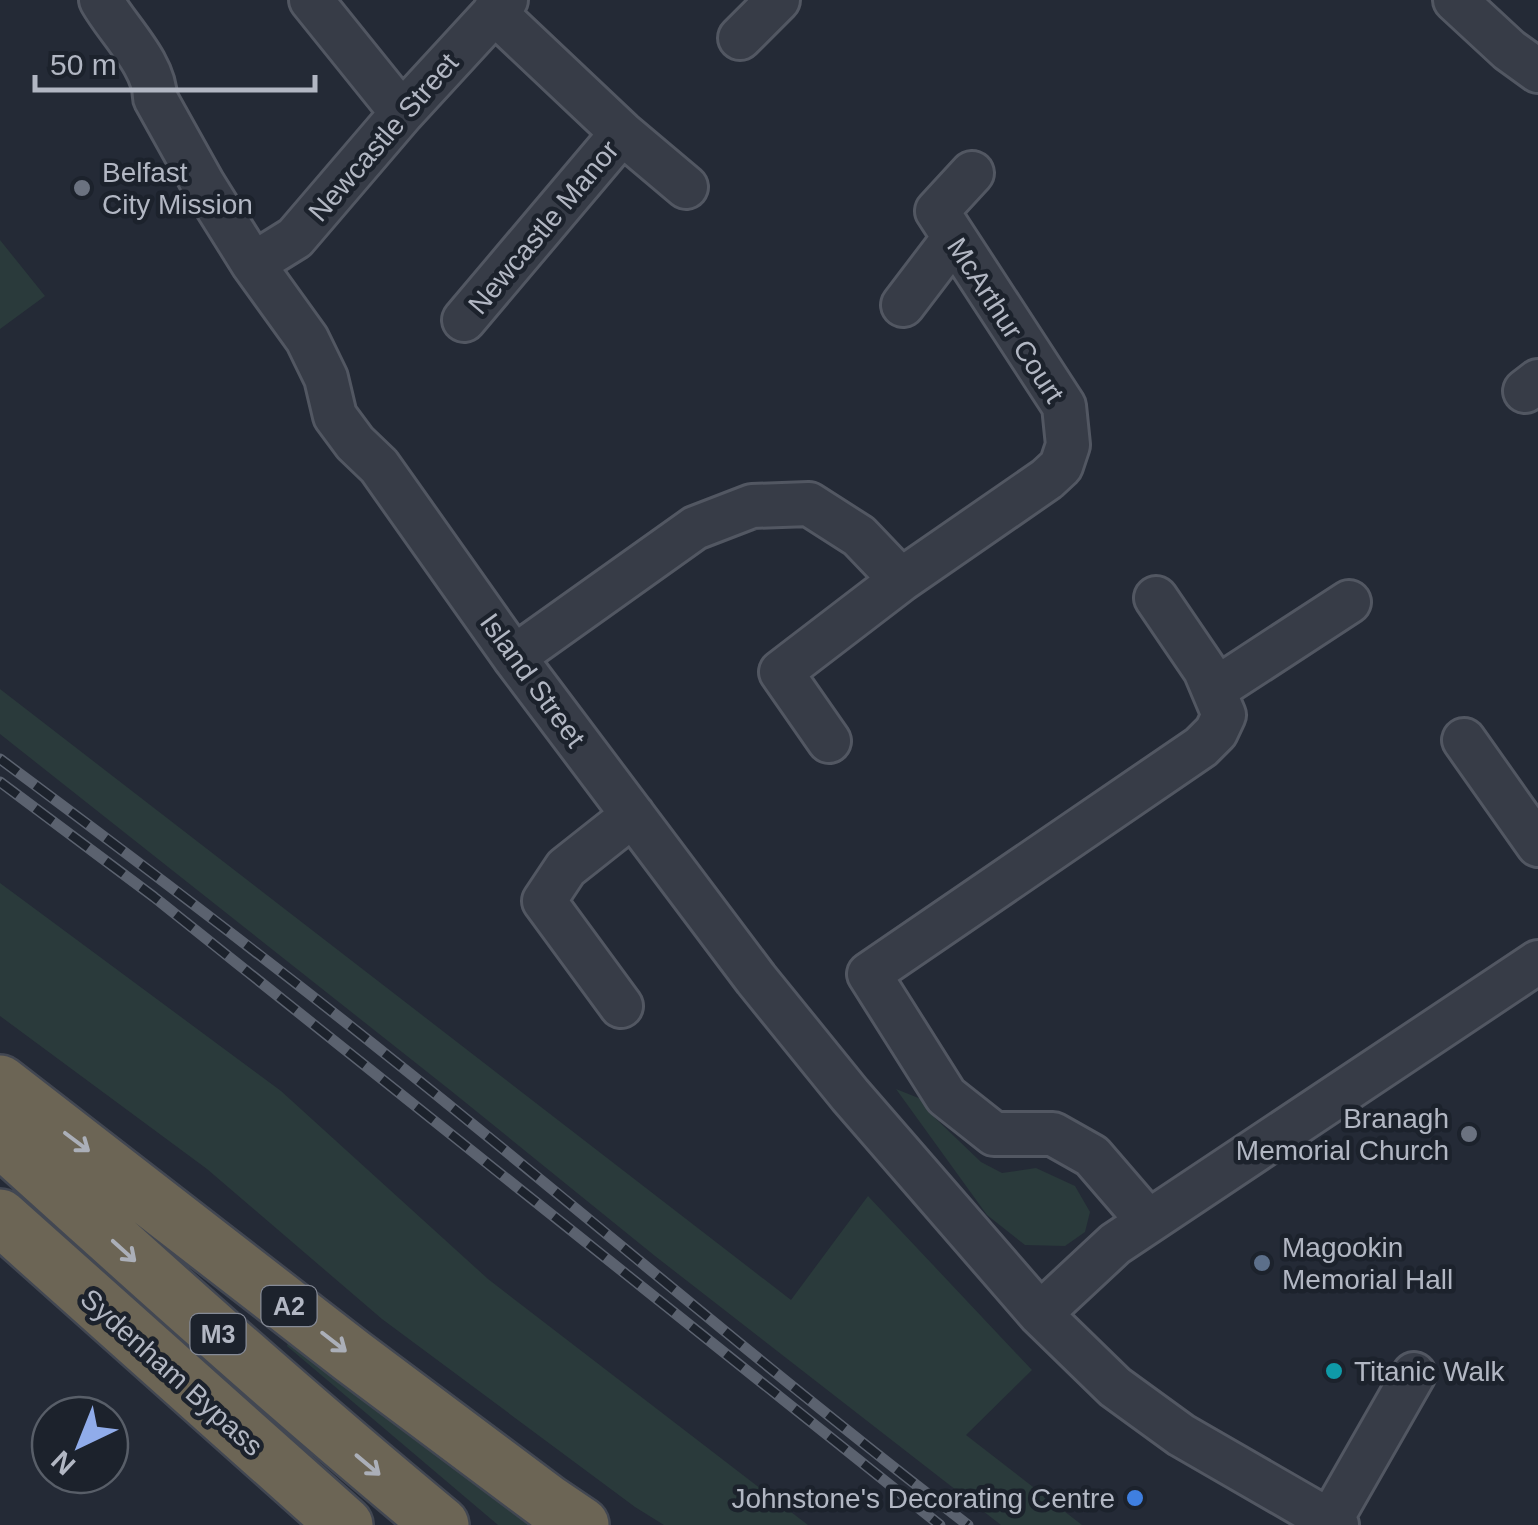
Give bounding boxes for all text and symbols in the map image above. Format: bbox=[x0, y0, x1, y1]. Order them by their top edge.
scale bar bbox=[35, 30, 315, 92]
street label: Newcastle Street bbox=[302, 47, 465, 227]
text: 50 m bbox=[50, 48, 117, 81]
street label: Newcastle Manor bbox=[462, 135, 625, 320]
place label: Belfast City Mission bbox=[102, 157, 253, 220]
marker: Belfast City Mission bbox=[71, 177, 93, 199]
street label: McArthur Court bbox=[941, 232, 1070, 408]
street label: Island Street bbox=[474, 608, 591, 753]
place label: Branagh Memorial Church bbox=[1236, 1103, 1449, 1166]
marker: Branagh Memorial Church bbox=[1458, 1123, 1480, 1145]
one-way arrow bbox=[64, 1131, 90, 1153]
place label: Magookin Memorial Hall bbox=[1282, 1232, 1453, 1295]
one-way arrow bbox=[111, 1239, 136, 1262]
marker: Magookin Memorial Hall bbox=[1251, 1252, 1273, 1274]
street label: Sydenham Bypass bbox=[75, 1283, 269, 1462]
road number: A2 bbox=[262, 1286, 316, 1326]
road number: M3 bbox=[190, 1314, 246, 1354]
one-way arrow bbox=[320, 1331, 347, 1352]
place label: Titanic Walk bbox=[1354, 1356, 1505, 1387]
marker: Titanic Walk bbox=[1323, 1360, 1345, 1382]
north arrow bbox=[30, 1395, 130, 1495]
text: N bbox=[45, 1445, 81, 1481]
one-way arrow bbox=[354, 1454, 380, 1476]
place label: Johnstone's Decorating Centre bbox=[731, 1483, 1115, 1514]
marker: Johnstone's Decorating Centre bbox=[1124, 1487, 1146, 1509]

